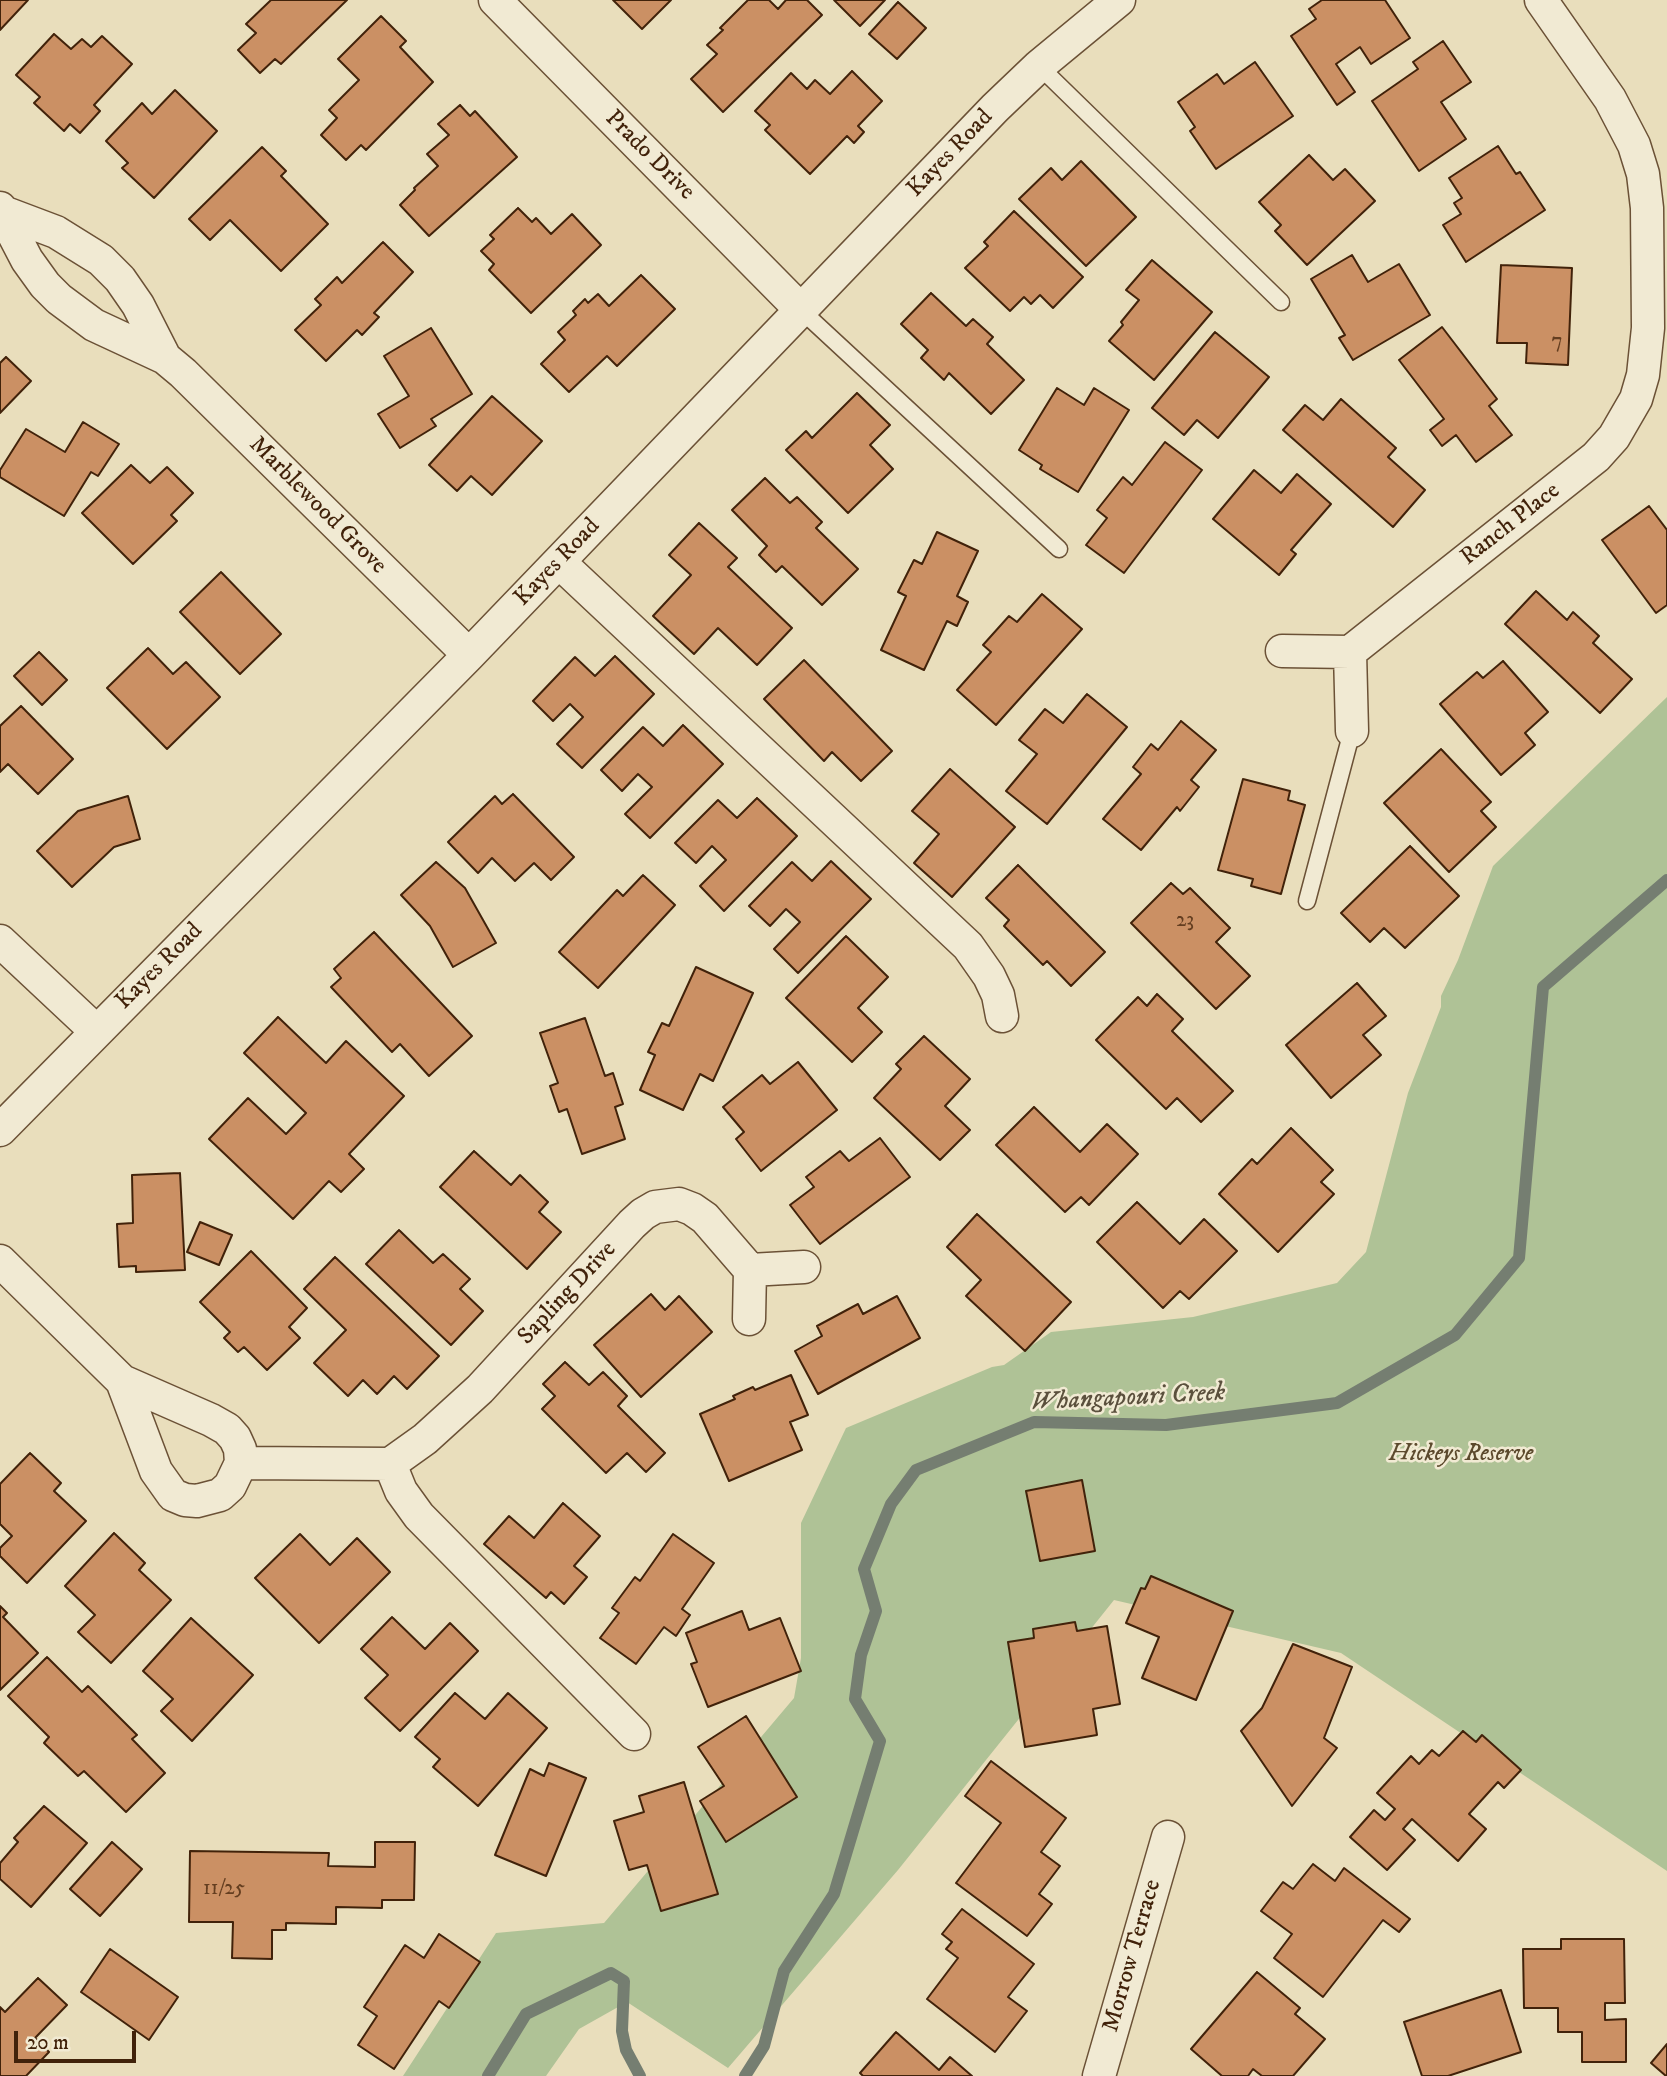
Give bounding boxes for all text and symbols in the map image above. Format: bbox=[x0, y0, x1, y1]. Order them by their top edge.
street label: Kayes Road bbox=[902, 104, 1000, 204]
street label: Prado Drive bbox=[598, 105, 700, 207]
house number: 7 bbox=[1551, 330, 1563, 356]
street label: Marblewood Grove bbox=[242, 431, 392, 581]
street label: Ranch Place bbox=[1456, 477, 1566, 573]
street label: Kayes Road bbox=[509, 513, 607, 613]
house number: 23 bbox=[1176, 909, 1194, 935]
street label: Kayes Road bbox=[111, 918, 209, 1016]
street label: Sapling Drive bbox=[513, 1236, 623, 1352]
water label: Whangapouri Creek bbox=[1030, 1378, 1226, 1420]
park label: Hickeys Reserve bbox=[1389, 1441, 1533, 1469]
street label: Morrow Terrace bbox=[1097, 1876, 1169, 2036]
house number: 11/25 bbox=[203, 1877, 245, 1903]
scale bar bbox=[18, 2016, 140, 2060]
text: 20 m bbox=[27, 2030, 69, 2056]

